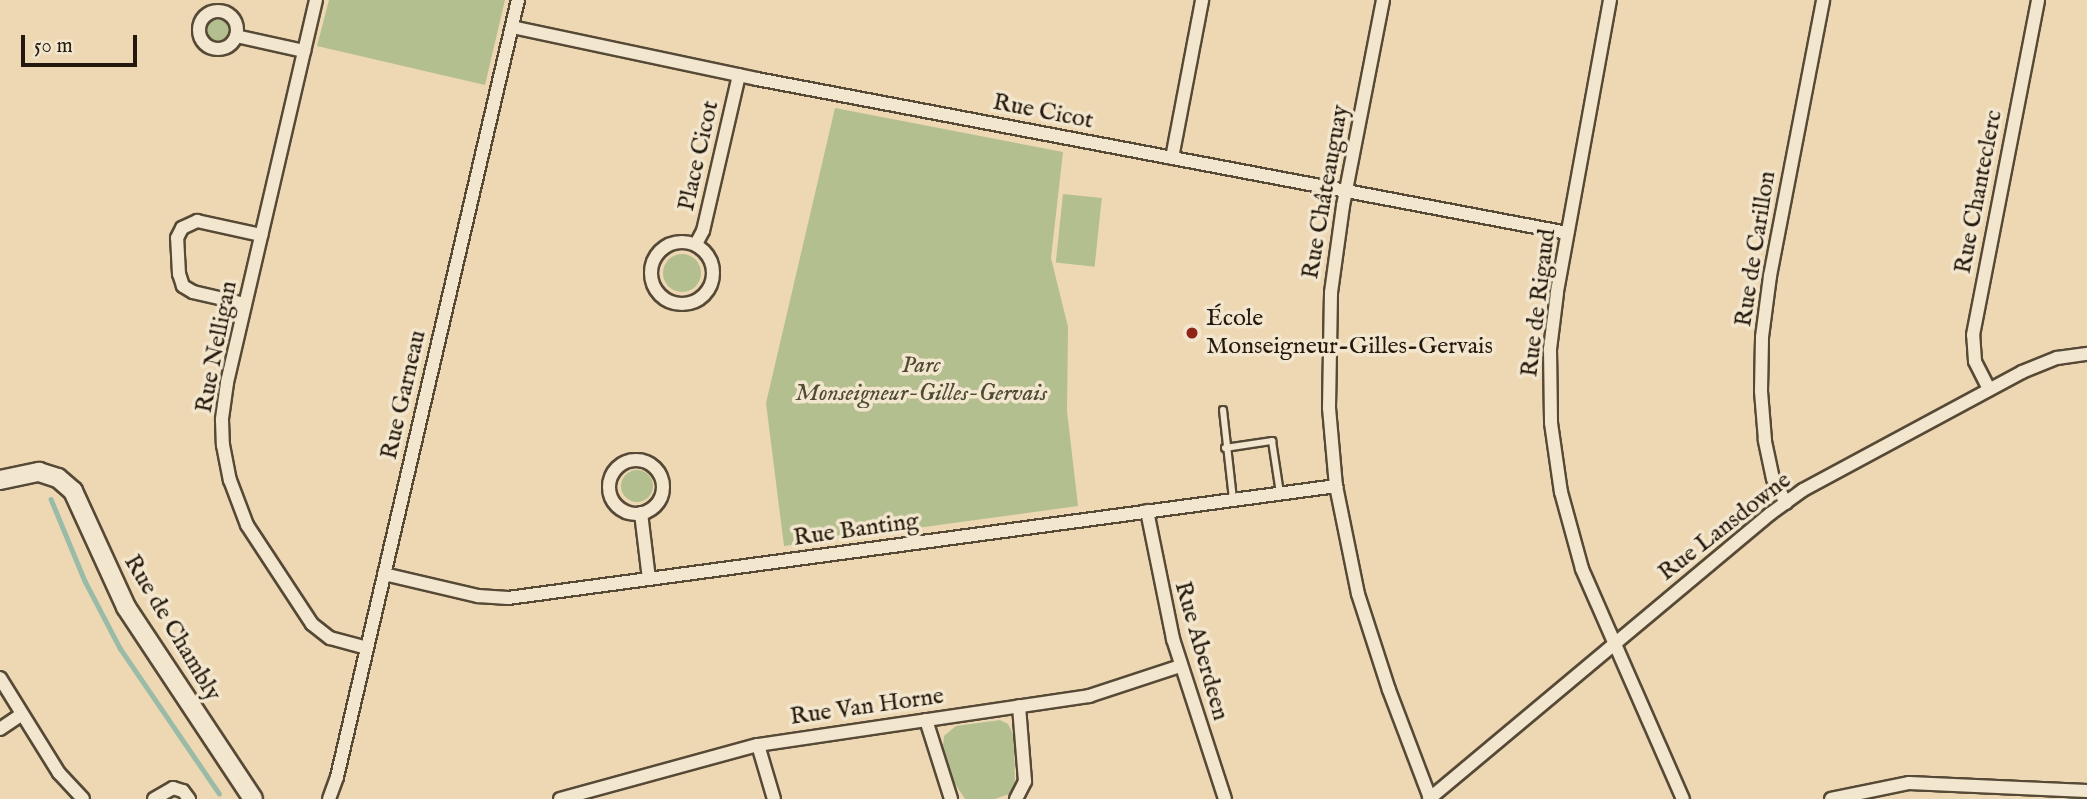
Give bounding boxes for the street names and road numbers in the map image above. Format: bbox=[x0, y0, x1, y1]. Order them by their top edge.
street label: Rue Cicot bbox=[990, 88, 1096, 136]
street label: Place Cicot bbox=[672, 98, 726, 214]
street label: Rue Châteauguay bbox=[1296, 103, 1356, 281]
street label: Rue Chanteclerc bbox=[1949, 108, 2009, 276]
street label: Rue de Carillon bbox=[1729, 169, 1783, 329]
street label: Rue de Rigaud bbox=[1516, 227, 1562, 379]
street label: Rue Nelligan bbox=[190, 279, 244, 415]
street label: Rue Garneau bbox=[375, 328, 433, 462]
street label: Rue Lansdowne bbox=[1653, 466, 1797, 588]
street label: Rue Banting bbox=[791, 507, 921, 553]
street label: Rue de Chambly bbox=[117, 550, 227, 706]
street label: Rue Aberdeen bbox=[1167, 578, 1235, 724]
street label: Rue Van Horne bbox=[788, 682, 946, 732]

